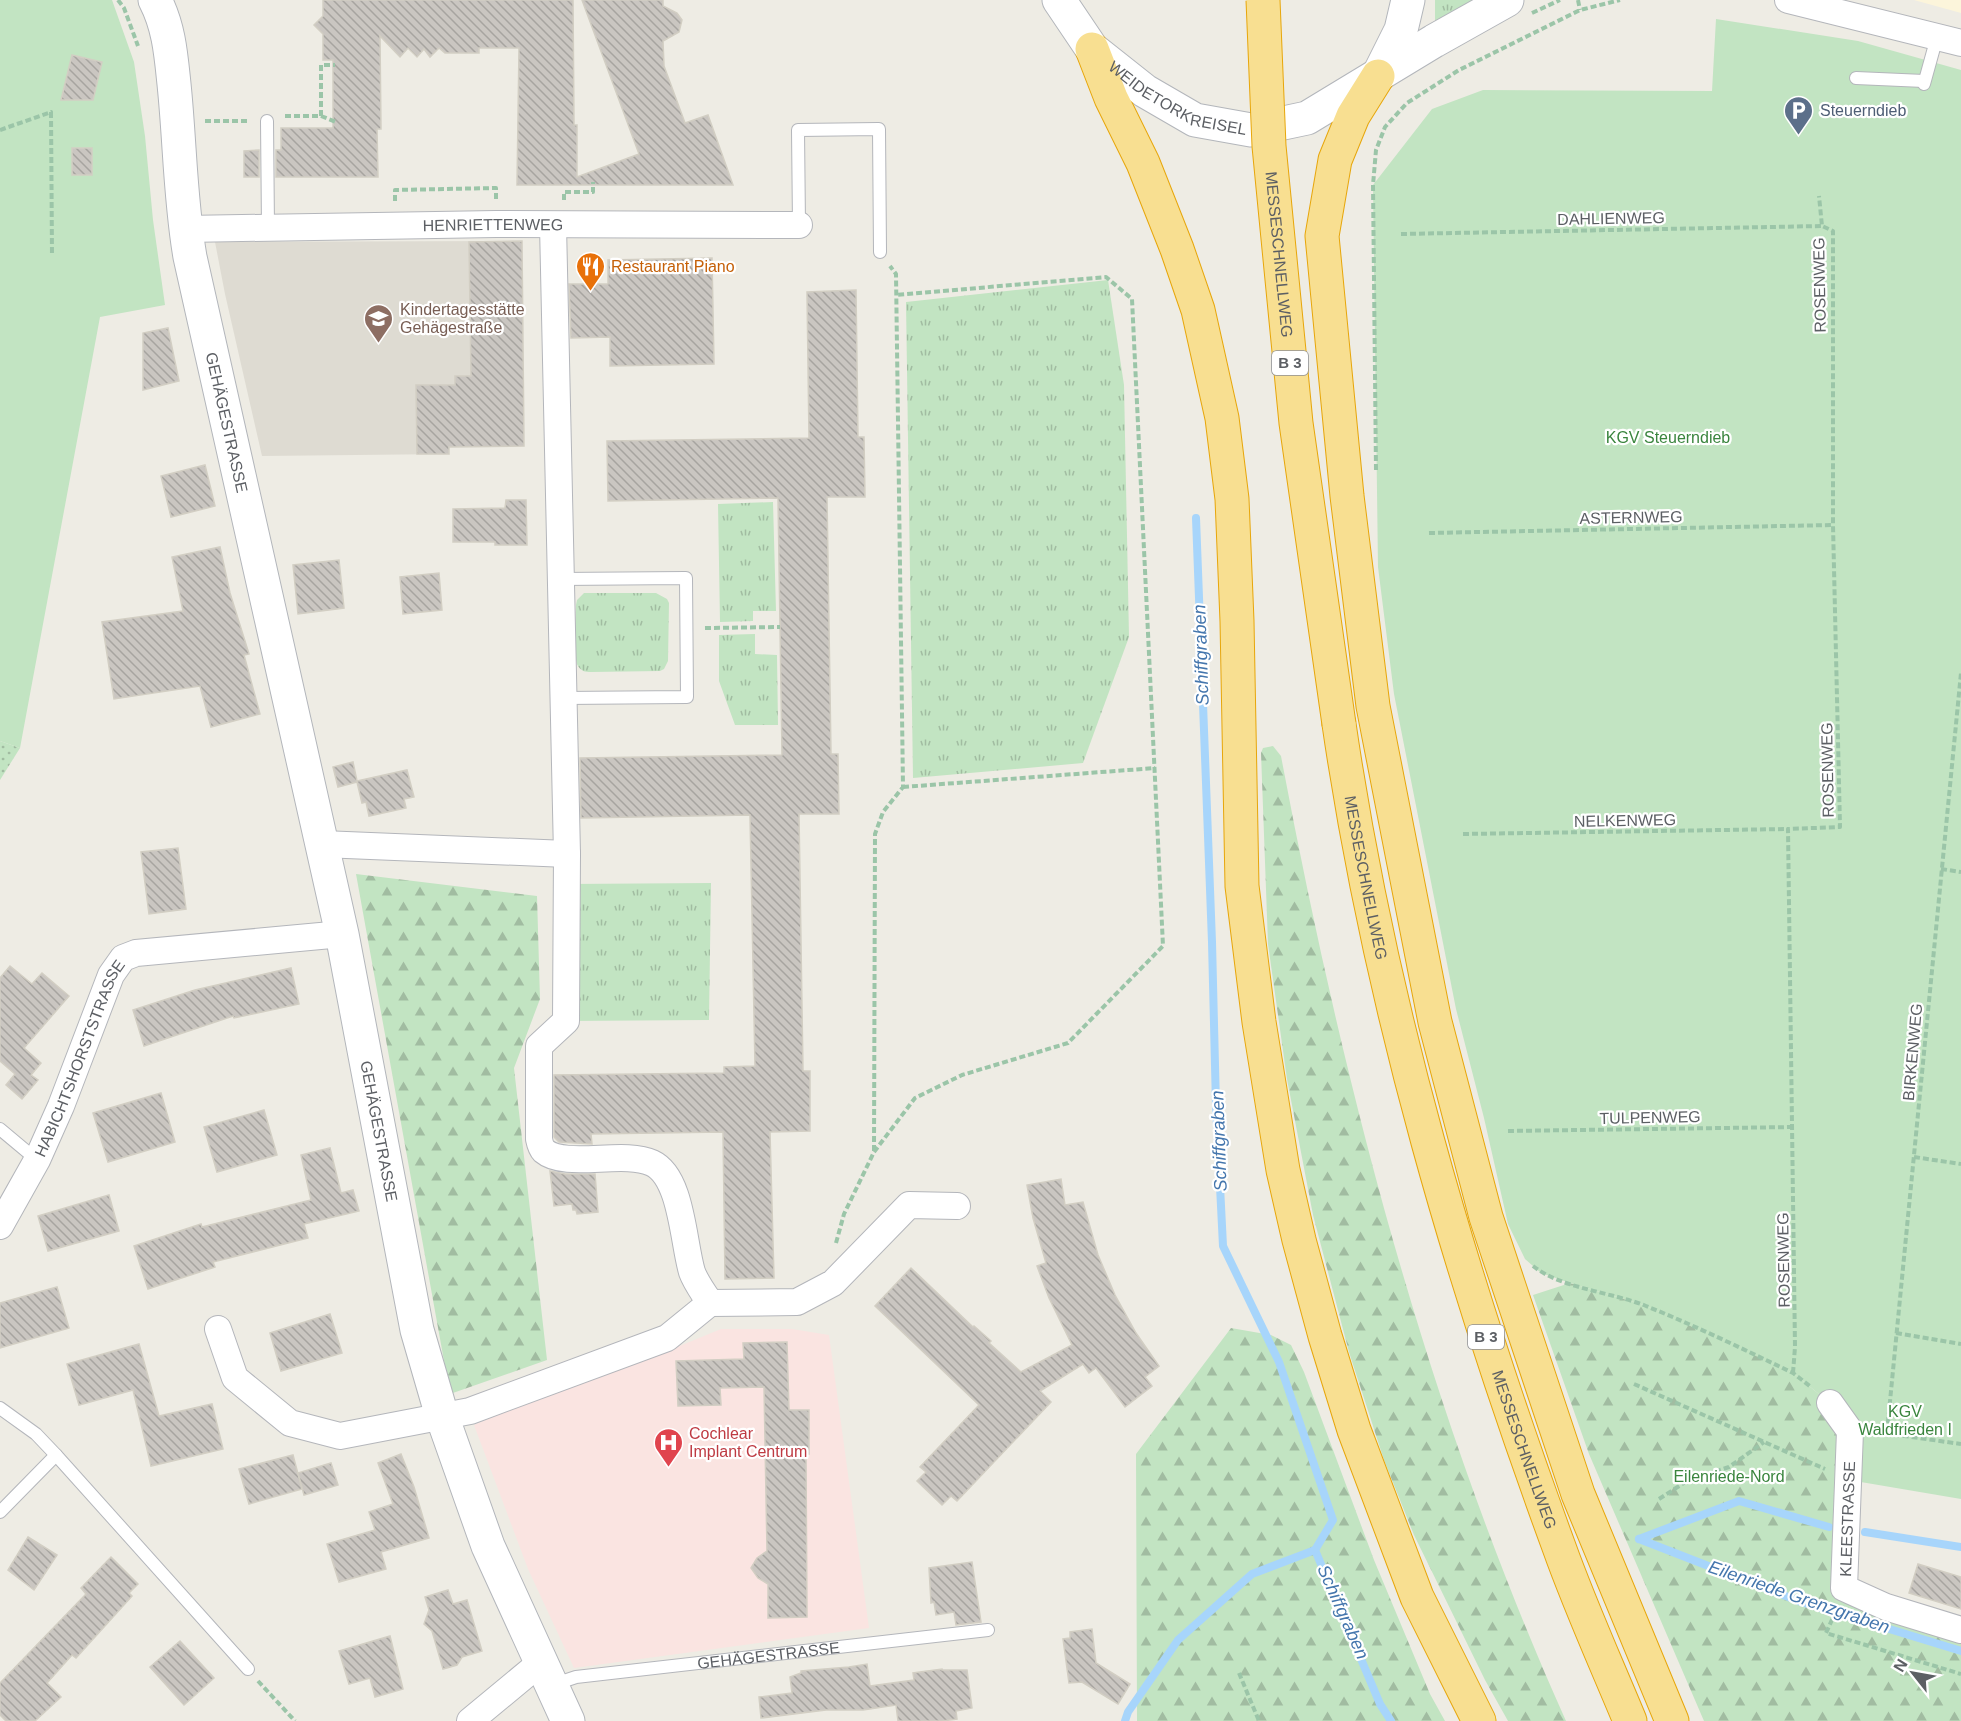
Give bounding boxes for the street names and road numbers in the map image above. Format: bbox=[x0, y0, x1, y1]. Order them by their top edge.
street label: WEIDETORKREISEL bbox=[1105, 58, 1248, 138]
street label: MESSESCHNELLWEG bbox=[1263, 171, 1296, 338]
street label: DAHLIENWEG bbox=[1557, 209, 1665, 228]
street label: HENRIETTENWEG bbox=[423, 216, 563, 234]
street label: ROSENWEG bbox=[1810, 237, 1829, 333]
street label: GEHÄGESTRASSE bbox=[203, 351, 251, 494]
road number: B 3 bbox=[1272, 351, 1308, 375]
street label: ASTERNWEG bbox=[1579, 508, 1683, 527]
street label: ROSENWEG bbox=[1818, 722, 1837, 818]
street label: MESSESCHNELLWEG bbox=[1341, 794, 1390, 961]
street label: NELKENWEG bbox=[1574, 811, 1676, 830]
street label: HABICHTSHORSTSTRASSE bbox=[32, 957, 128, 1160]
street label: BIRKENWEG bbox=[1900, 1003, 1925, 1101]
street label: GEHÄGESTRASSE bbox=[357, 1059, 401, 1203]
street label: TULPENWEG bbox=[1599, 1108, 1701, 1127]
street label: ROSENWEG bbox=[1774, 1212, 1793, 1308]
road number: B 3 bbox=[1468, 1325, 1504, 1349]
street label: MESSESCHNELLWEG bbox=[1489, 1368, 1560, 1531]
street label: KLEESTRASSE bbox=[1837, 1461, 1858, 1577]
street label: GEHÄGESTRASSE bbox=[696, 1639, 841, 1672]

